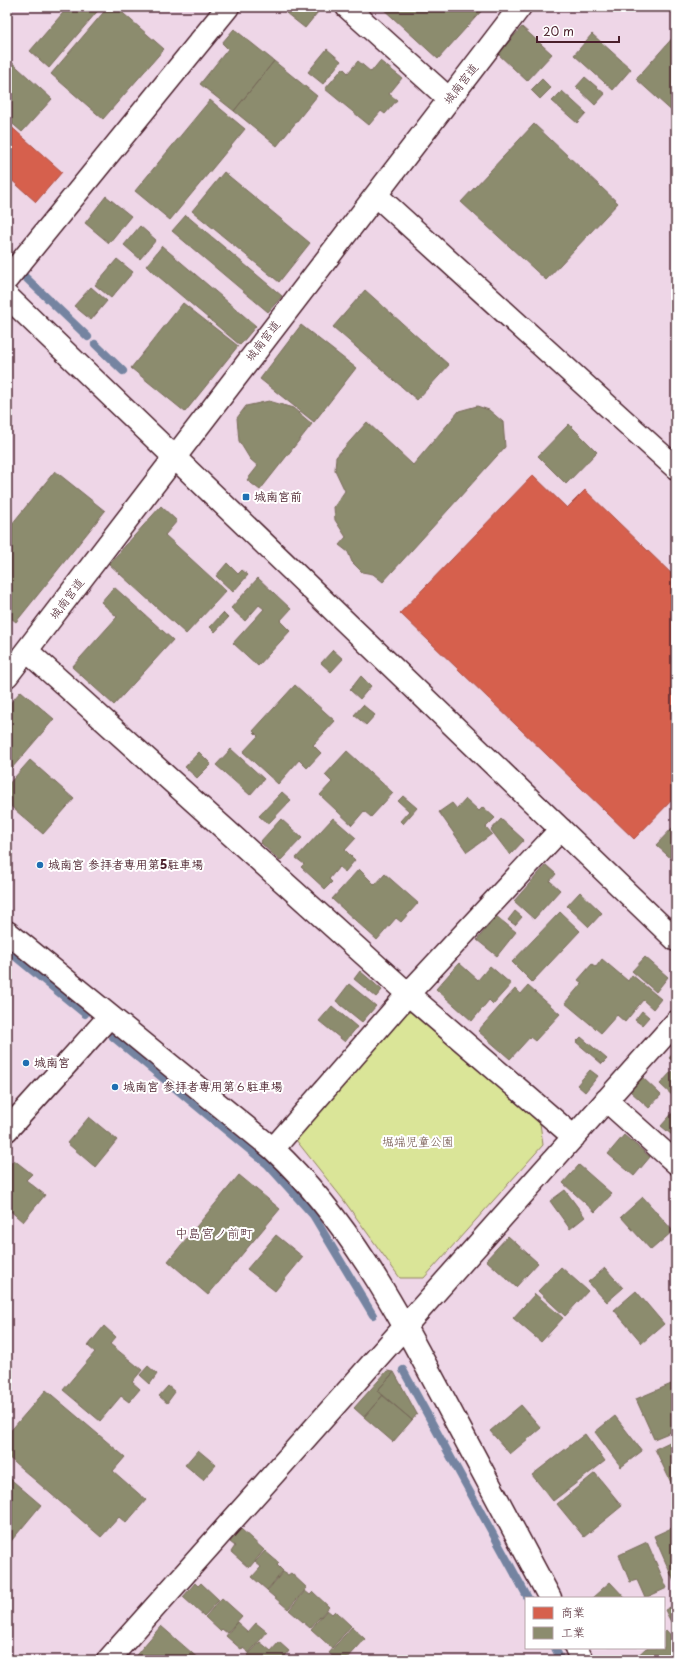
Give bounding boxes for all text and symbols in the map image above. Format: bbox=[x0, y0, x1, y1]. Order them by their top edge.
scale bar bbox=[537, 18, 619, 44]
text: 20 m bbox=[543, 22, 574, 40]
street label: 城南宮道 bbox=[438, 59, 482, 108]
street label: 城南宮道 bbox=[240, 316, 284, 365]
place label: 城南宮前 bbox=[254, 487, 302, 505]
marker: 城南宮前 bbox=[241, 492, 251, 502]
street label: 城南宮道 bbox=[45, 574, 88, 623]
place label: 城南宮 参拝者専用第5駐車場 bbox=[48, 855, 204, 873]
marker: 城南宮 参拝者専用第5駐車場 bbox=[35, 860, 45, 870]
place label: 城南宮 bbox=[34, 1053, 70, 1071]
marker: 城南宮 bbox=[21, 1058, 31, 1068]
place label: 城南宮 参拝者専用第６駐車場 bbox=[123, 1077, 283, 1095]
marker: 城南宮 参拝者専用第６駐車場 bbox=[110, 1082, 120, 1092]
park label: 堀端児童公園 bbox=[382, 1132, 454, 1150]
district label: 中島宮ノ前町 bbox=[175, 1223, 253, 1242]
legend bbox=[525, 1597, 665, 1649]
text: 商業 bbox=[561, 1603, 585, 1621]
text: 工業 bbox=[561, 1623, 585, 1641]

